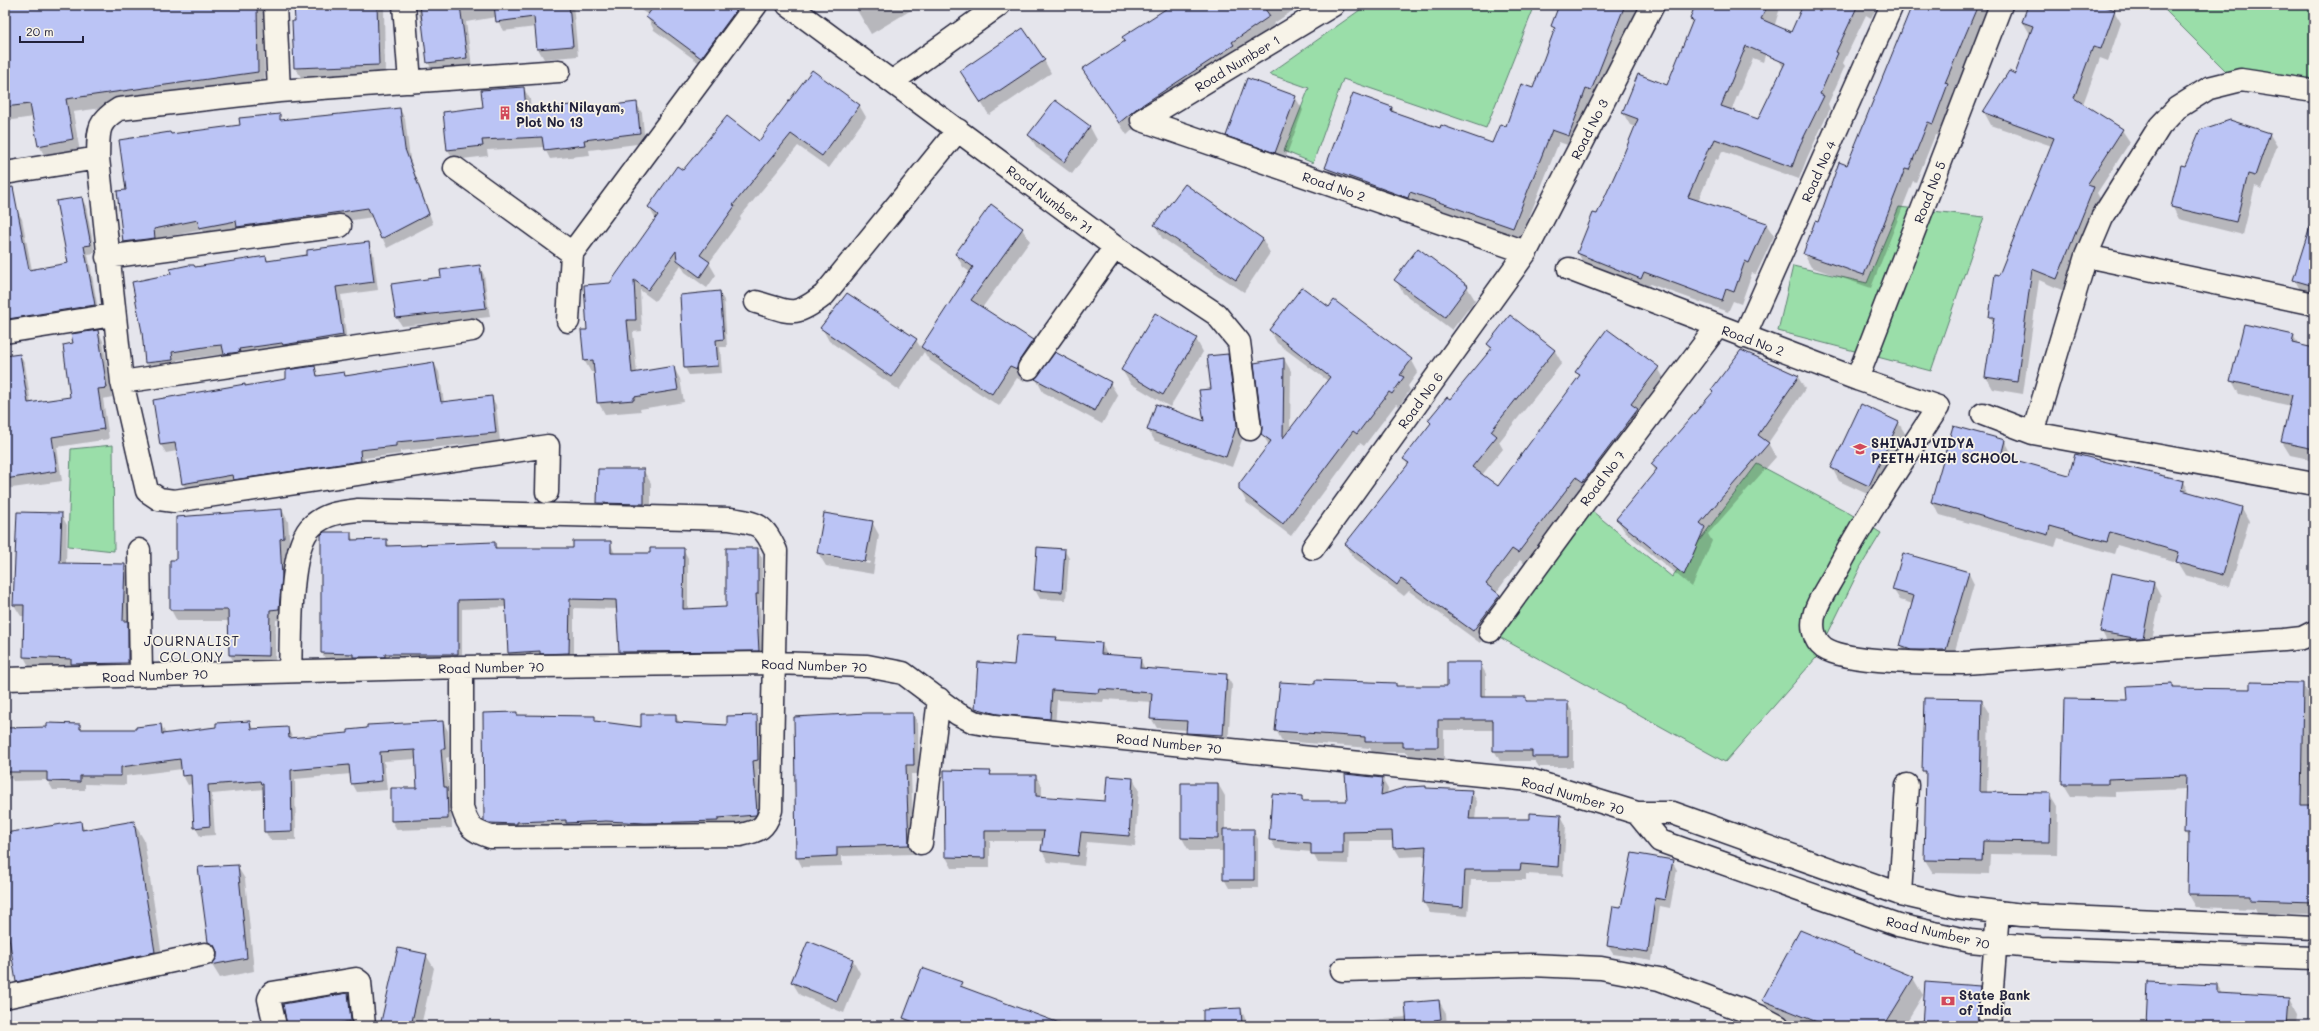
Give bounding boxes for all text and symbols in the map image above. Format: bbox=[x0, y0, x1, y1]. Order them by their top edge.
scale bar bbox=[20, 18, 83, 44]
text: 20 m bbox=[26, 23, 54, 39]
street label: Road Number 1 bbox=[1191, 31, 1283, 95]
street label: Road No 3 bbox=[1567, 96, 1612, 162]
place label: Shakthi Nilayam, Plot No 13 bbox=[516, 98, 624, 130]
building icon: Shakthi Nilayam, Plot No 13 bbox=[497, 105, 513, 121]
street label: Road No 4 bbox=[1797, 137, 1839, 204]
street label: Road No 5 bbox=[1909, 158, 1949, 226]
street label: Road Number 71 bbox=[1003, 161, 1097, 237]
street label: Road No 2 bbox=[1300, 167, 1368, 205]
street label: Road No 2 bbox=[1719, 321, 1787, 359]
street label: Road No 6 bbox=[1394, 368, 1446, 432]
place label: SHIVAJI VIDYA PEETH HIGH SCHOOL bbox=[1871, 434, 2019, 466]
school or university icon: SHIVAJI VIDYA PEETH HIGH SCHOOL bbox=[1852, 441, 1868, 457]
street label: Road No 7 bbox=[1576, 447, 1628, 509]
district label: JOURNALIST COLONY bbox=[144, 631, 240, 666]
street label: Road Number 70 bbox=[761, 655, 867, 675]
street label: Road Number 70 bbox=[438, 658, 544, 676]
street label: Road Number 70 bbox=[102, 665, 208, 685]
street label: Road Number 70 bbox=[1115, 729, 1223, 757]
street label: Road Number 70 bbox=[1520, 772, 1626, 818]
street label: Road Number 70 bbox=[1885, 912, 1991, 952]
place label: State Bank of India bbox=[1959, 986, 2030, 1018]
bank icon: State Bank of India bbox=[1940, 993, 1956, 1009]

